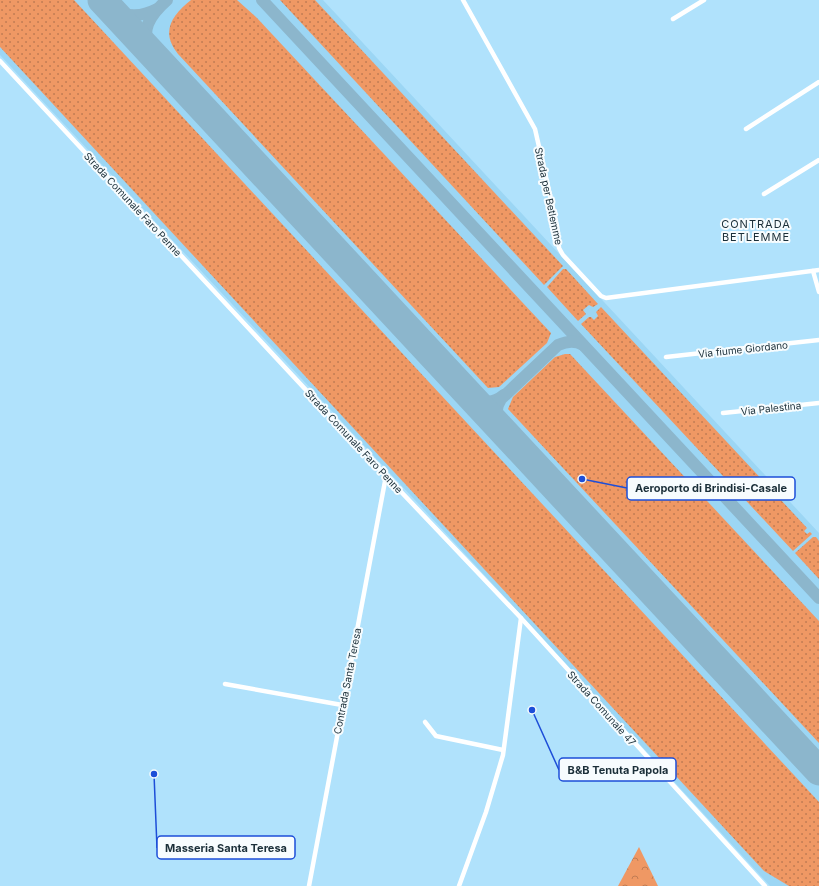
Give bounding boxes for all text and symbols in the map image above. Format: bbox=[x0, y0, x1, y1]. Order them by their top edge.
street label: Strada per Betlemme bbox=[533, 146, 565, 246]
street label: Strada Comunale Faro Penne bbox=[82, 150, 184, 259]
district label: CONTRADA BETLEMME bbox=[721, 217, 791, 244]
street label: Via fiume Giordano bbox=[697, 338, 789, 360]
street label: Strada Comunale Faro Penne bbox=[303, 387, 405, 496]
street label: Via Palestina bbox=[740, 399, 802, 417]
callout: Aeroporto di Brindisi-Casale bbox=[627, 477, 795, 500]
text: Aeroporto di Brindisi-Casale bbox=[635, 481, 788, 495]
street label: Contrada Santa Teresa bbox=[331, 627, 363, 735]
street label: Strada Comunale 47 bbox=[565, 668, 639, 748]
callout: B&B Tenuta Papola bbox=[559, 758, 676, 781]
text: B&B Tenuta Papola bbox=[568, 763, 668, 777]
callout: Masseria Santa Teresa bbox=[157, 836, 295, 859]
text: Masseria Santa Teresa bbox=[165, 841, 287, 855]

